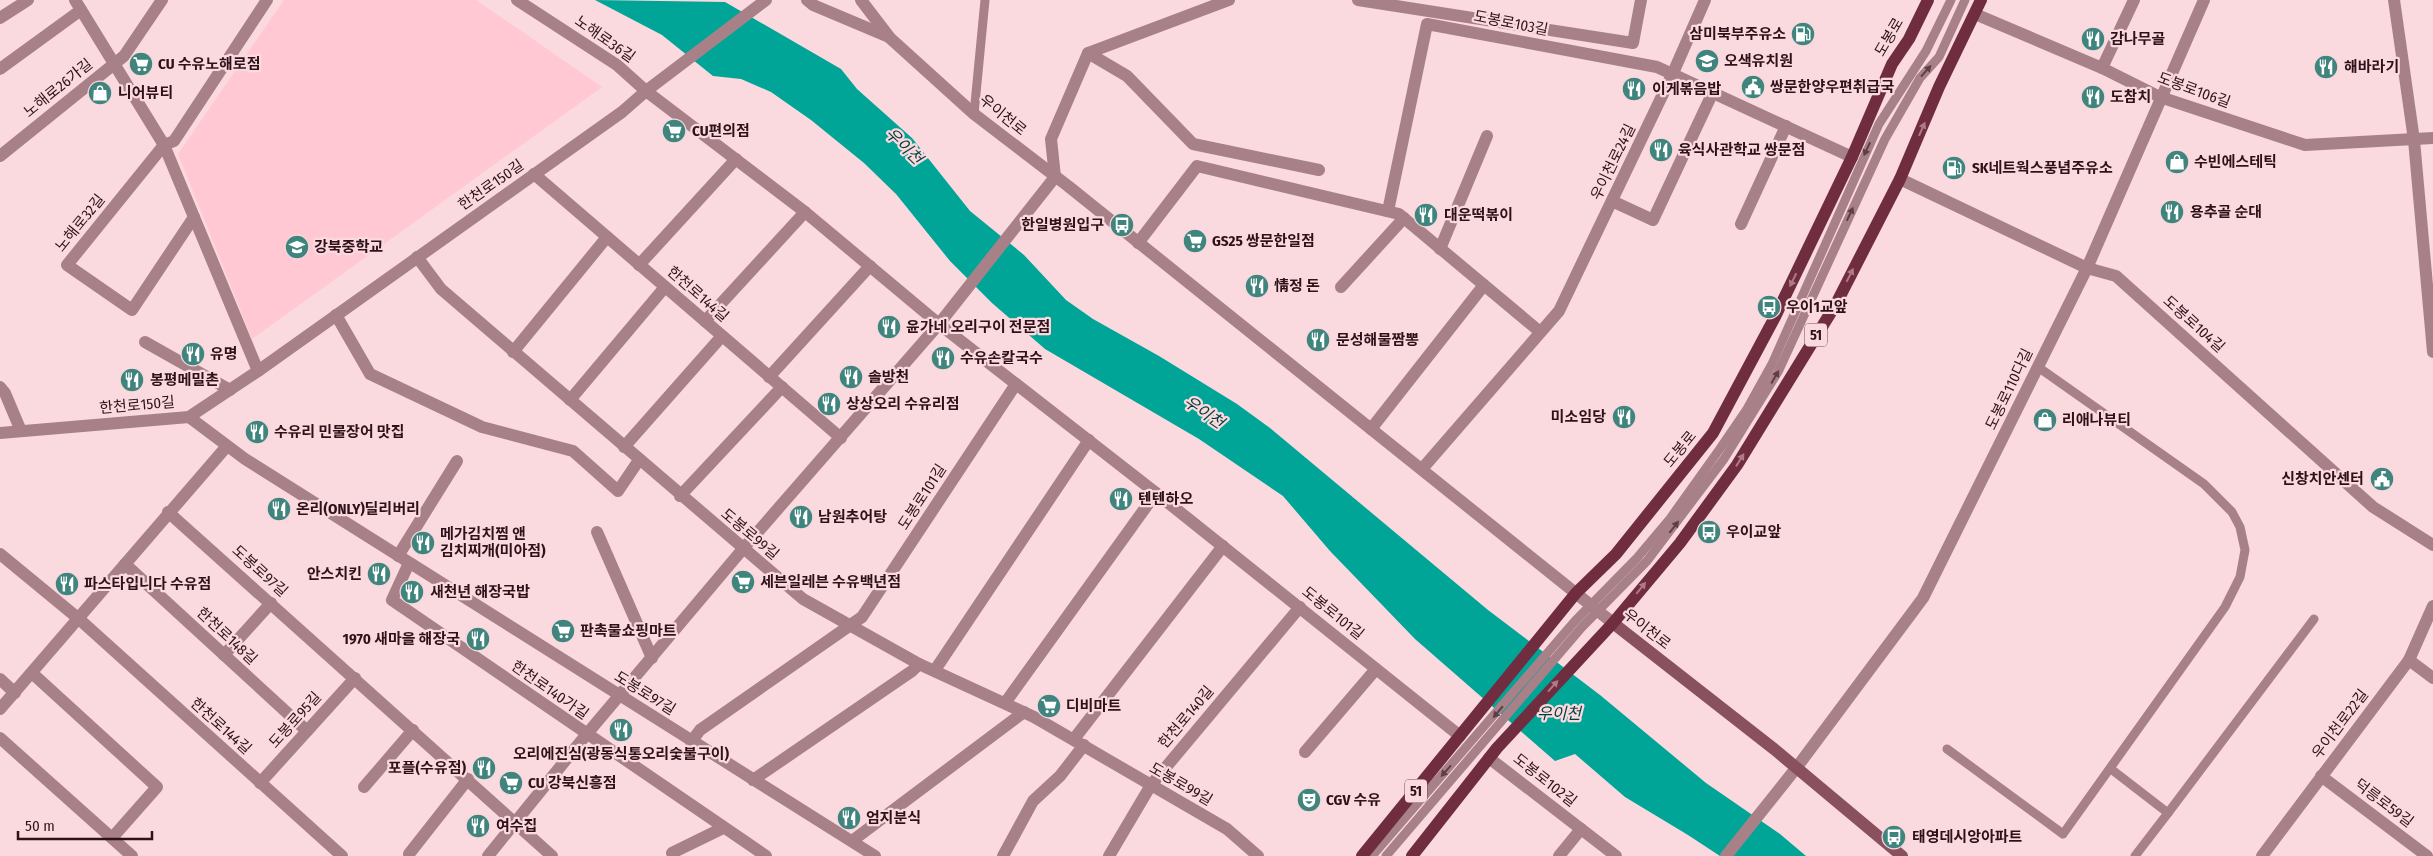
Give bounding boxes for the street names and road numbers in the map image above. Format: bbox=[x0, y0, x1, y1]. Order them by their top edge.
street label: 도봉로103길 bbox=[1472, 7, 1550, 39]
street label: 노해로36길 bbox=[571, 12, 639, 66]
street label: 도봉로 bbox=[1871, 15, 1907, 59]
street label: 노해로26가길 bbox=[20, 55, 96, 121]
street label: 도봉로106길 bbox=[2155, 68, 2233, 112]
street label: 우이천로 bbox=[976, 91, 1030, 139]
street label: 우이천로24길 bbox=[1587, 121, 1639, 203]
street label: 한천로150길 bbox=[455, 156, 527, 214]
street label: 노해로32길 bbox=[51, 191, 109, 255]
street label: 한천로144길 bbox=[664, 262, 732, 326]
street label: 도봉로104길 bbox=[2160, 292, 2228, 356]
road number: 51 bbox=[1805, 324, 1827, 346]
street label: 도봉로110다길 bbox=[1982, 345, 2036, 433]
street label: 한천로150길 bbox=[98, 393, 176, 417]
street label: 도봉로 bbox=[1660, 427, 1700, 471]
street label: 도봉로101길 bbox=[894, 461, 950, 533]
street label: 도봉로99길 bbox=[717, 505, 783, 563]
street label: 도봉로97길 bbox=[229, 541, 291, 601]
street label: 도봉로101길 bbox=[1298, 583, 1368, 643]
street label: 한천로148길 bbox=[193, 604, 261, 668]
street label: 우이천로 bbox=[1620, 605, 1674, 653]
street label: 한천로140가길 bbox=[508, 657, 592, 723]
street label: 도봉로97길 bbox=[611, 667, 679, 719]
street label: 한천로140길 bbox=[1155, 682, 1217, 752]
street label: 우이천로22길 bbox=[2308, 686, 2372, 762]
street label: 도봉로95길 bbox=[265, 688, 325, 752]
street label: 한천로144길 bbox=[187, 694, 255, 758]
street label: 도봉로102길 bbox=[1510, 750, 1580, 810]
street label: 도봉로99길 bbox=[1146, 759, 1216, 809]
street label: 덕릉로59길 bbox=[2351, 775, 2417, 831]
road number: 51 bbox=[1405, 779, 1427, 802]

